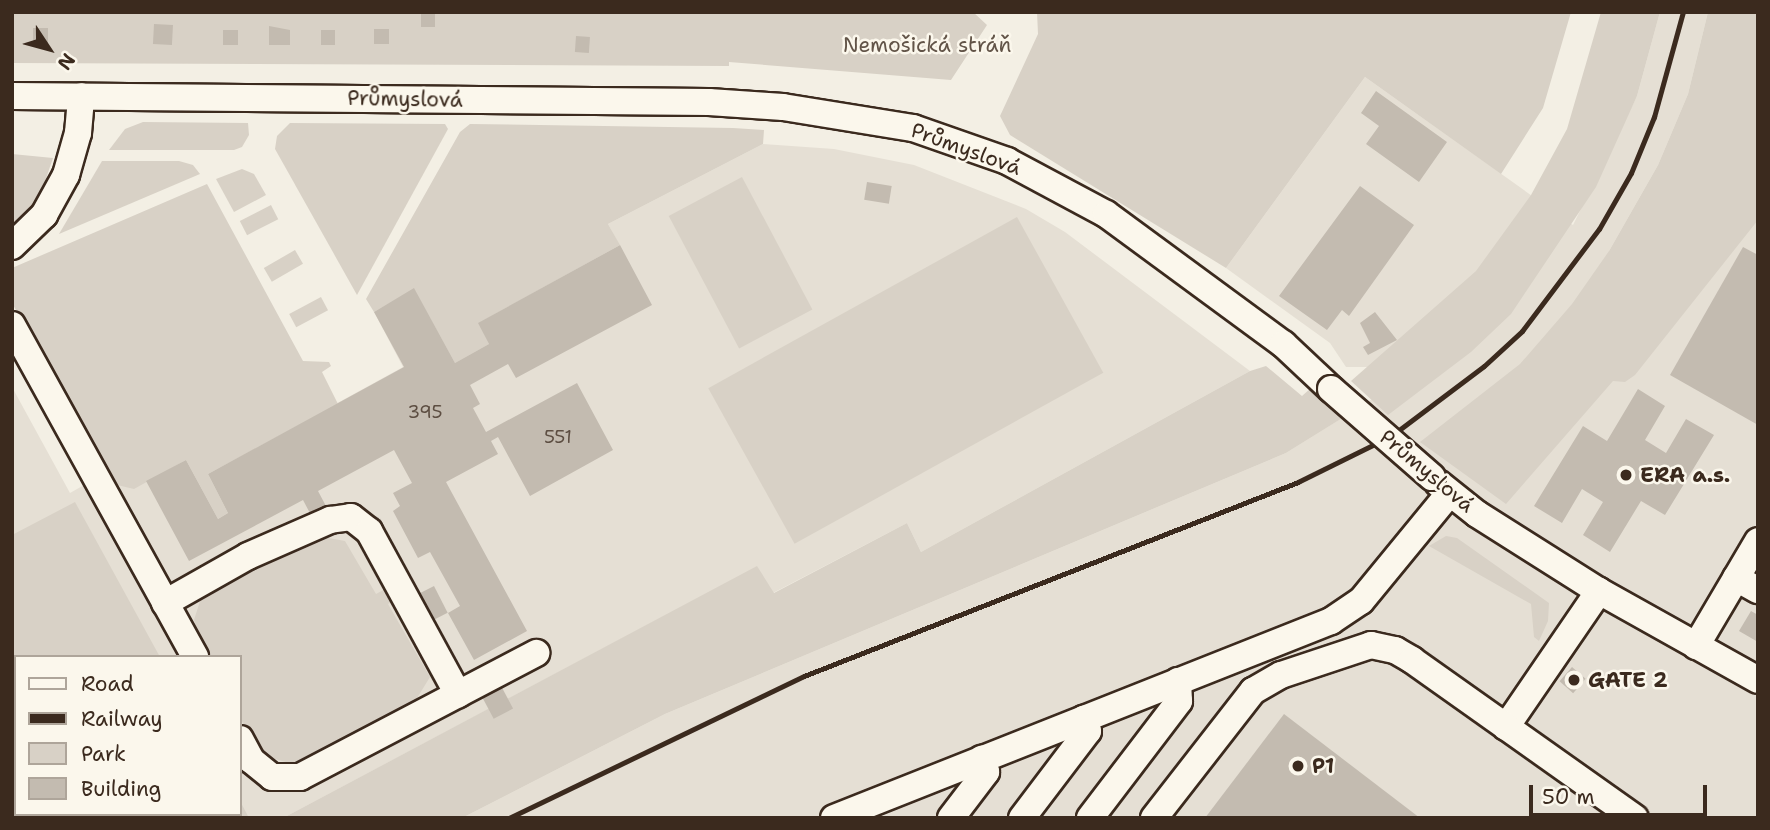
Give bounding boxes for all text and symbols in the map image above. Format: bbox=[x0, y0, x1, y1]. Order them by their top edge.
north arrow bbox=[14, 14, 84, 84]
park label: Nemošická stráň bbox=[843, 32, 1011, 58]
text: N bbox=[52, 48, 81, 75]
street label: Průmyslová bbox=[347, 85, 463, 113]
street label: Průmyslová bbox=[907, 117, 1025, 181]
house number: 395 bbox=[408, 401, 442, 423]
street label: Průmyslová bbox=[1375, 424, 1479, 518]
house number: 551 bbox=[544, 426, 572, 448]
place label: ERA a.s. bbox=[1640, 462, 1730, 488]
marker: ERA a.s. bbox=[1618, 467, 1634, 483]
legend bbox=[14, 655, 242, 816]
place label: GATE 2 bbox=[1588, 667, 1668, 693]
text: Road bbox=[81, 670, 134, 698]
marker: GATE 2 bbox=[1566, 672, 1582, 688]
text: Railway bbox=[81, 705, 163, 733]
text: Park bbox=[81, 740, 126, 768]
place label: P1 bbox=[1312, 753, 1334, 779]
marker: P1 bbox=[1290, 758, 1306, 774]
scale bar bbox=[1532, 770, 1710, 814]
text: Building bbox=[81, 775, 161, 803]
text: 50 m bbox=[1542, 783, 1595, 811]

